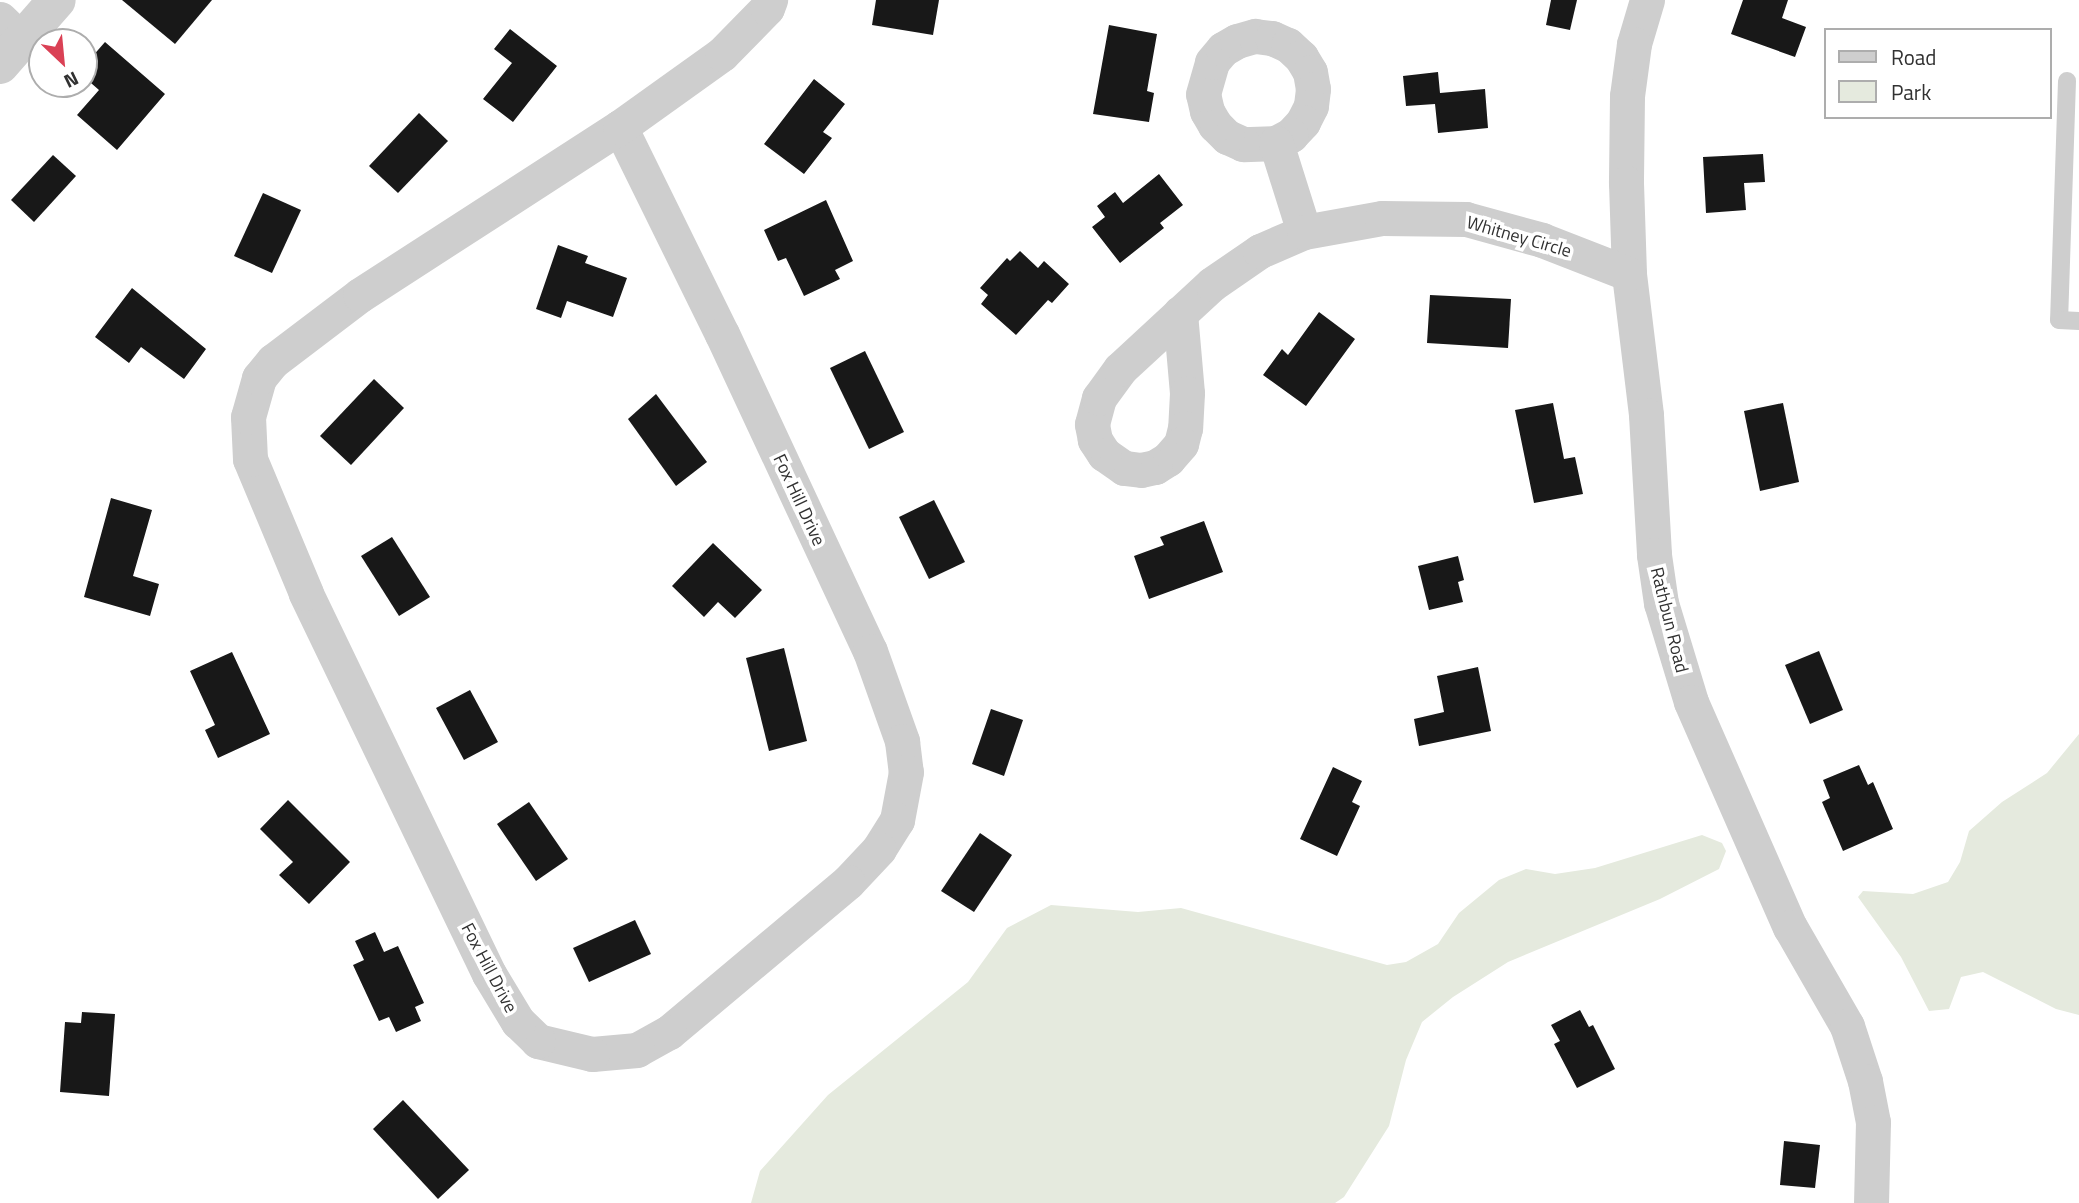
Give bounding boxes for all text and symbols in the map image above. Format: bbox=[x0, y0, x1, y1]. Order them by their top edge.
north arrow bbox=[28, 28, 98, 98]
legend bbox=[1824, 28, 2051, 119]
text: Road bbox=[1891, 41, 1936, 73]
text: N bbox=[59, 65, 84, 96]
text: Park bbox=[1891, 76, 1931, 108]
street label: Whitney Circle bbox=[1464, 212, 1574, 262]
street label: Fox Hill Drive bbox=[768, 451, 830, 549]
street label: Rathbun Road bbox=[1645, 565, 1693, 675]
street label: Fox Hill Drive bbox=[456, 920, 522, 1016]

